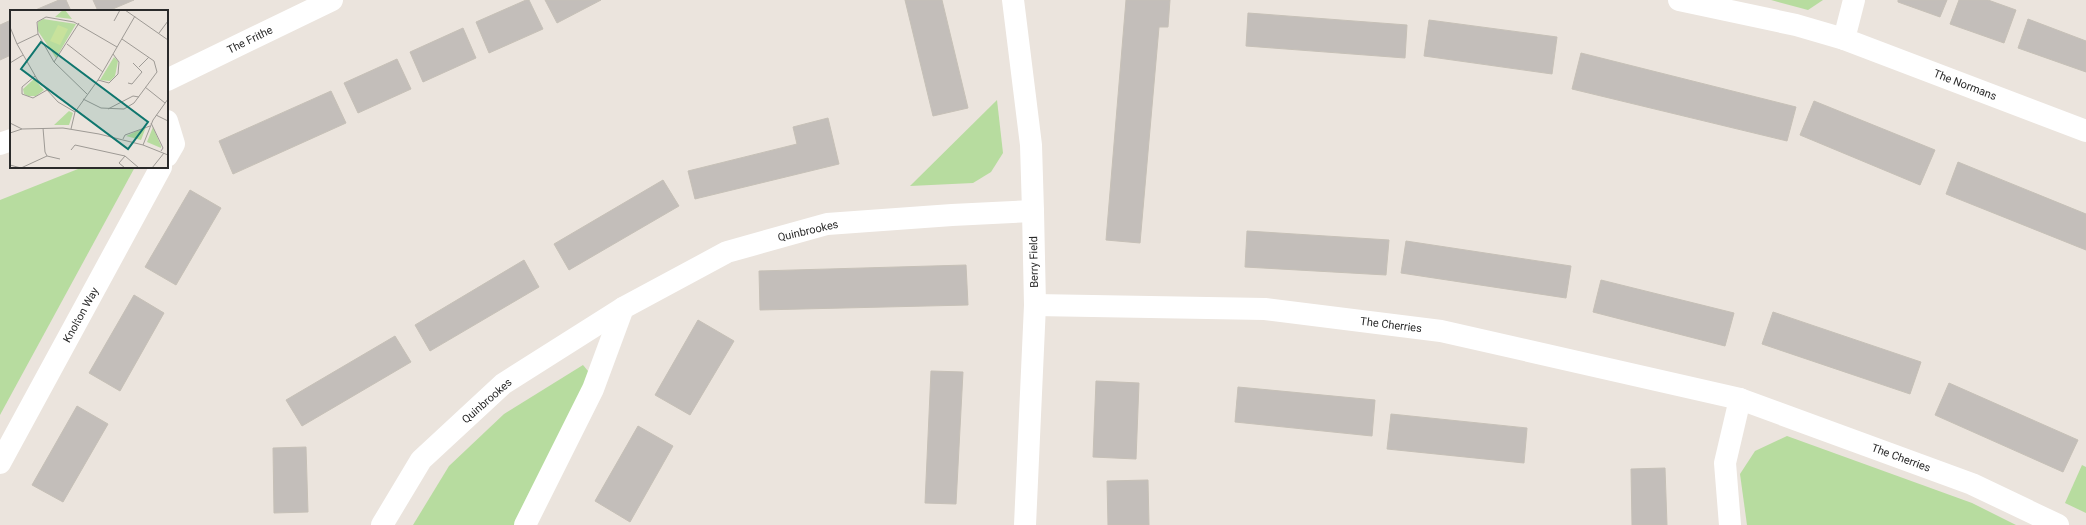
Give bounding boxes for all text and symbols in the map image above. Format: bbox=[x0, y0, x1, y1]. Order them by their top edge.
inset map bbox=[10, 10, 168, 168]
street label: The Frithe bbox=[225, 23, 275, 57]
street label: The Normans bbox=[1932, 67, 1999, 103]
street label: Quinbrookes bbox=[776, 218, 840, 244]
street label: Berry Field bbox=[1027, 236, 1041, 288]
street label: Knolton Way bbox=[61, 284, 102, 345]
street label: The Cherries bbox=[1360, 315, 1423, 335]
street label: Quinbrookes bbox=[459, 376, 515, 426]
street label: The Cherries bbox=[1870, 441, 1933, 475]

